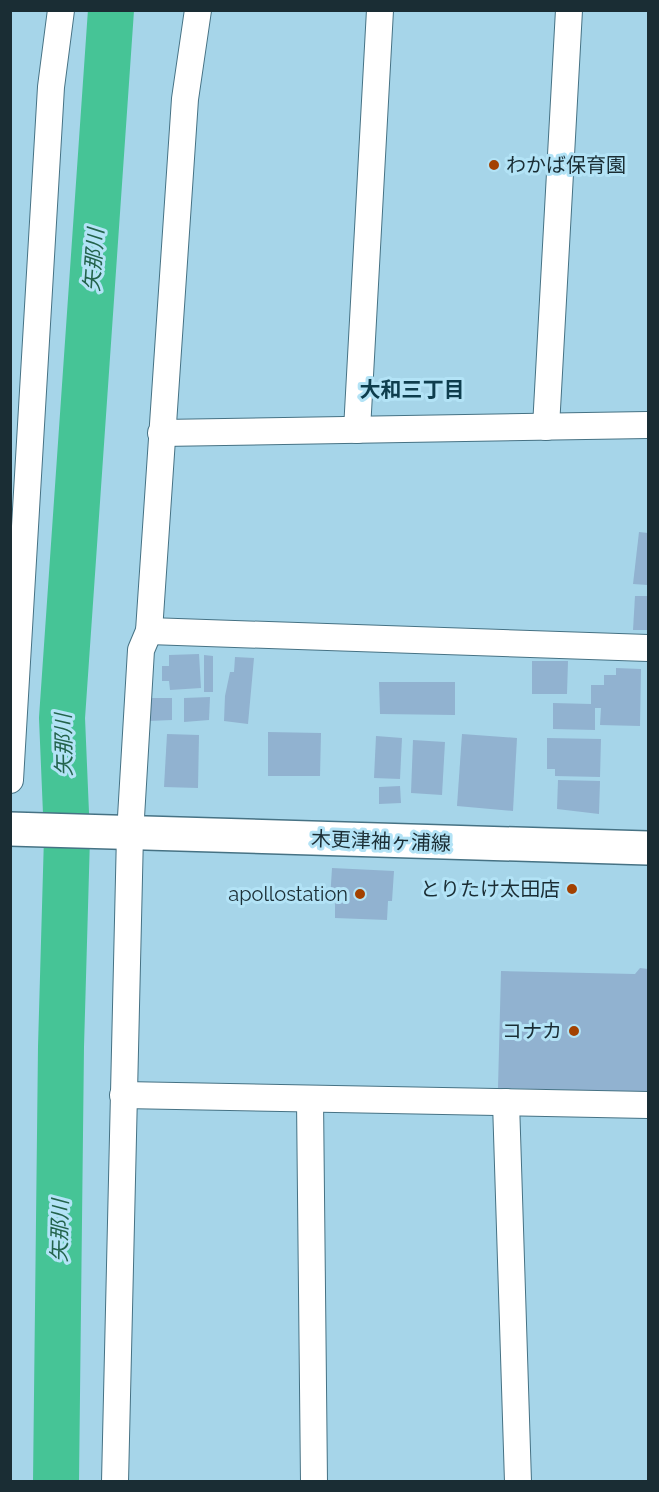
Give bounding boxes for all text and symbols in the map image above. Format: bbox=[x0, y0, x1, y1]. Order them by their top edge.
place label: わかば保育園 bbox=[506, 153, 626, 177]
marker: わかば保育園 bbox=[487, 158, 501, 172]
water label: 矢那川 bbox=[79, 226, 108, 292]
district label: 大和三丁目 bbox=[360, 377, 465, 402]
water label: 矢那川 bbox=[50, 711, 77, 777]
street label: 木更津袖ヶ浦線 bbox=[311, 827, 451, 855]
place label: とりたけ太田店 bbox=[420, 877, 560, 901]
place label: apollostation bbox=[228, 882, 348, 906]
marker: とりたけ太田店 bbox=[565, 882, 579, 896]
marker: apollostation bbox=[353, 887, 367, 901]
place label: コナカ bbox=[502, 1019, 562, 1043]
marker: コナカ bbox=[567, 1024, 581, 1038]
water label: 矢那川 bbox=[46, 1197, 73, 1263]

